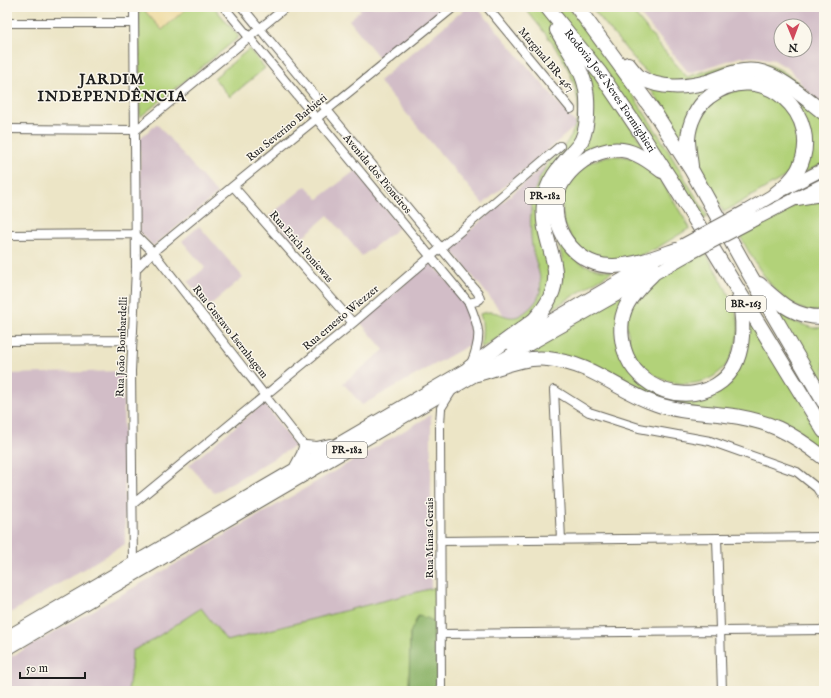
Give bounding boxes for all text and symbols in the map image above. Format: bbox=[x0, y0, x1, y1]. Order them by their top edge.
north arrow bbox=[773, 18, 813, 58]
street label: Marginal BR-467 bbox=[515, 25, 577, 95]
street label: Rodovia José Neves Formighieri bbox=[561, 27, 658, 155]
text: N bbox=[788, 40, 799, 54]
district label: JARDIM INDEPENDÊNCIA bbox=[37, 70, 187, 106]
street label: Rua Severino Barbieri bbox=[244, 91, 330, 165]
street label: Avenida dos Pioneiros bbox=[339, 131, 414, 217]
road number: PR-182 bbox=[525, 188, 565, 204]
street label: Rua Erich Poniewas bbox=[266, 208, 336, 286]
street label: Rua ernesto Wiezzer bbox=[300, 282, 382, 354]
street label: Rua Gustavo Isernhagem bbox=[189, 283, 271, 382]
street label: Rua João Bombardelli bbox=[113, 296, 131, 398]
road number: BR-163 bbox=[726, 296, 766, 312]
road number: PR-182 bbox=[327, 442, 367, 458]
street label: Rua Minas Gerais bbox=[423, 498, 437, 578]
scale bar bbox=[20, 654, 85, 680]
text: 50 m bbox=[26, 661, 48, 676]

